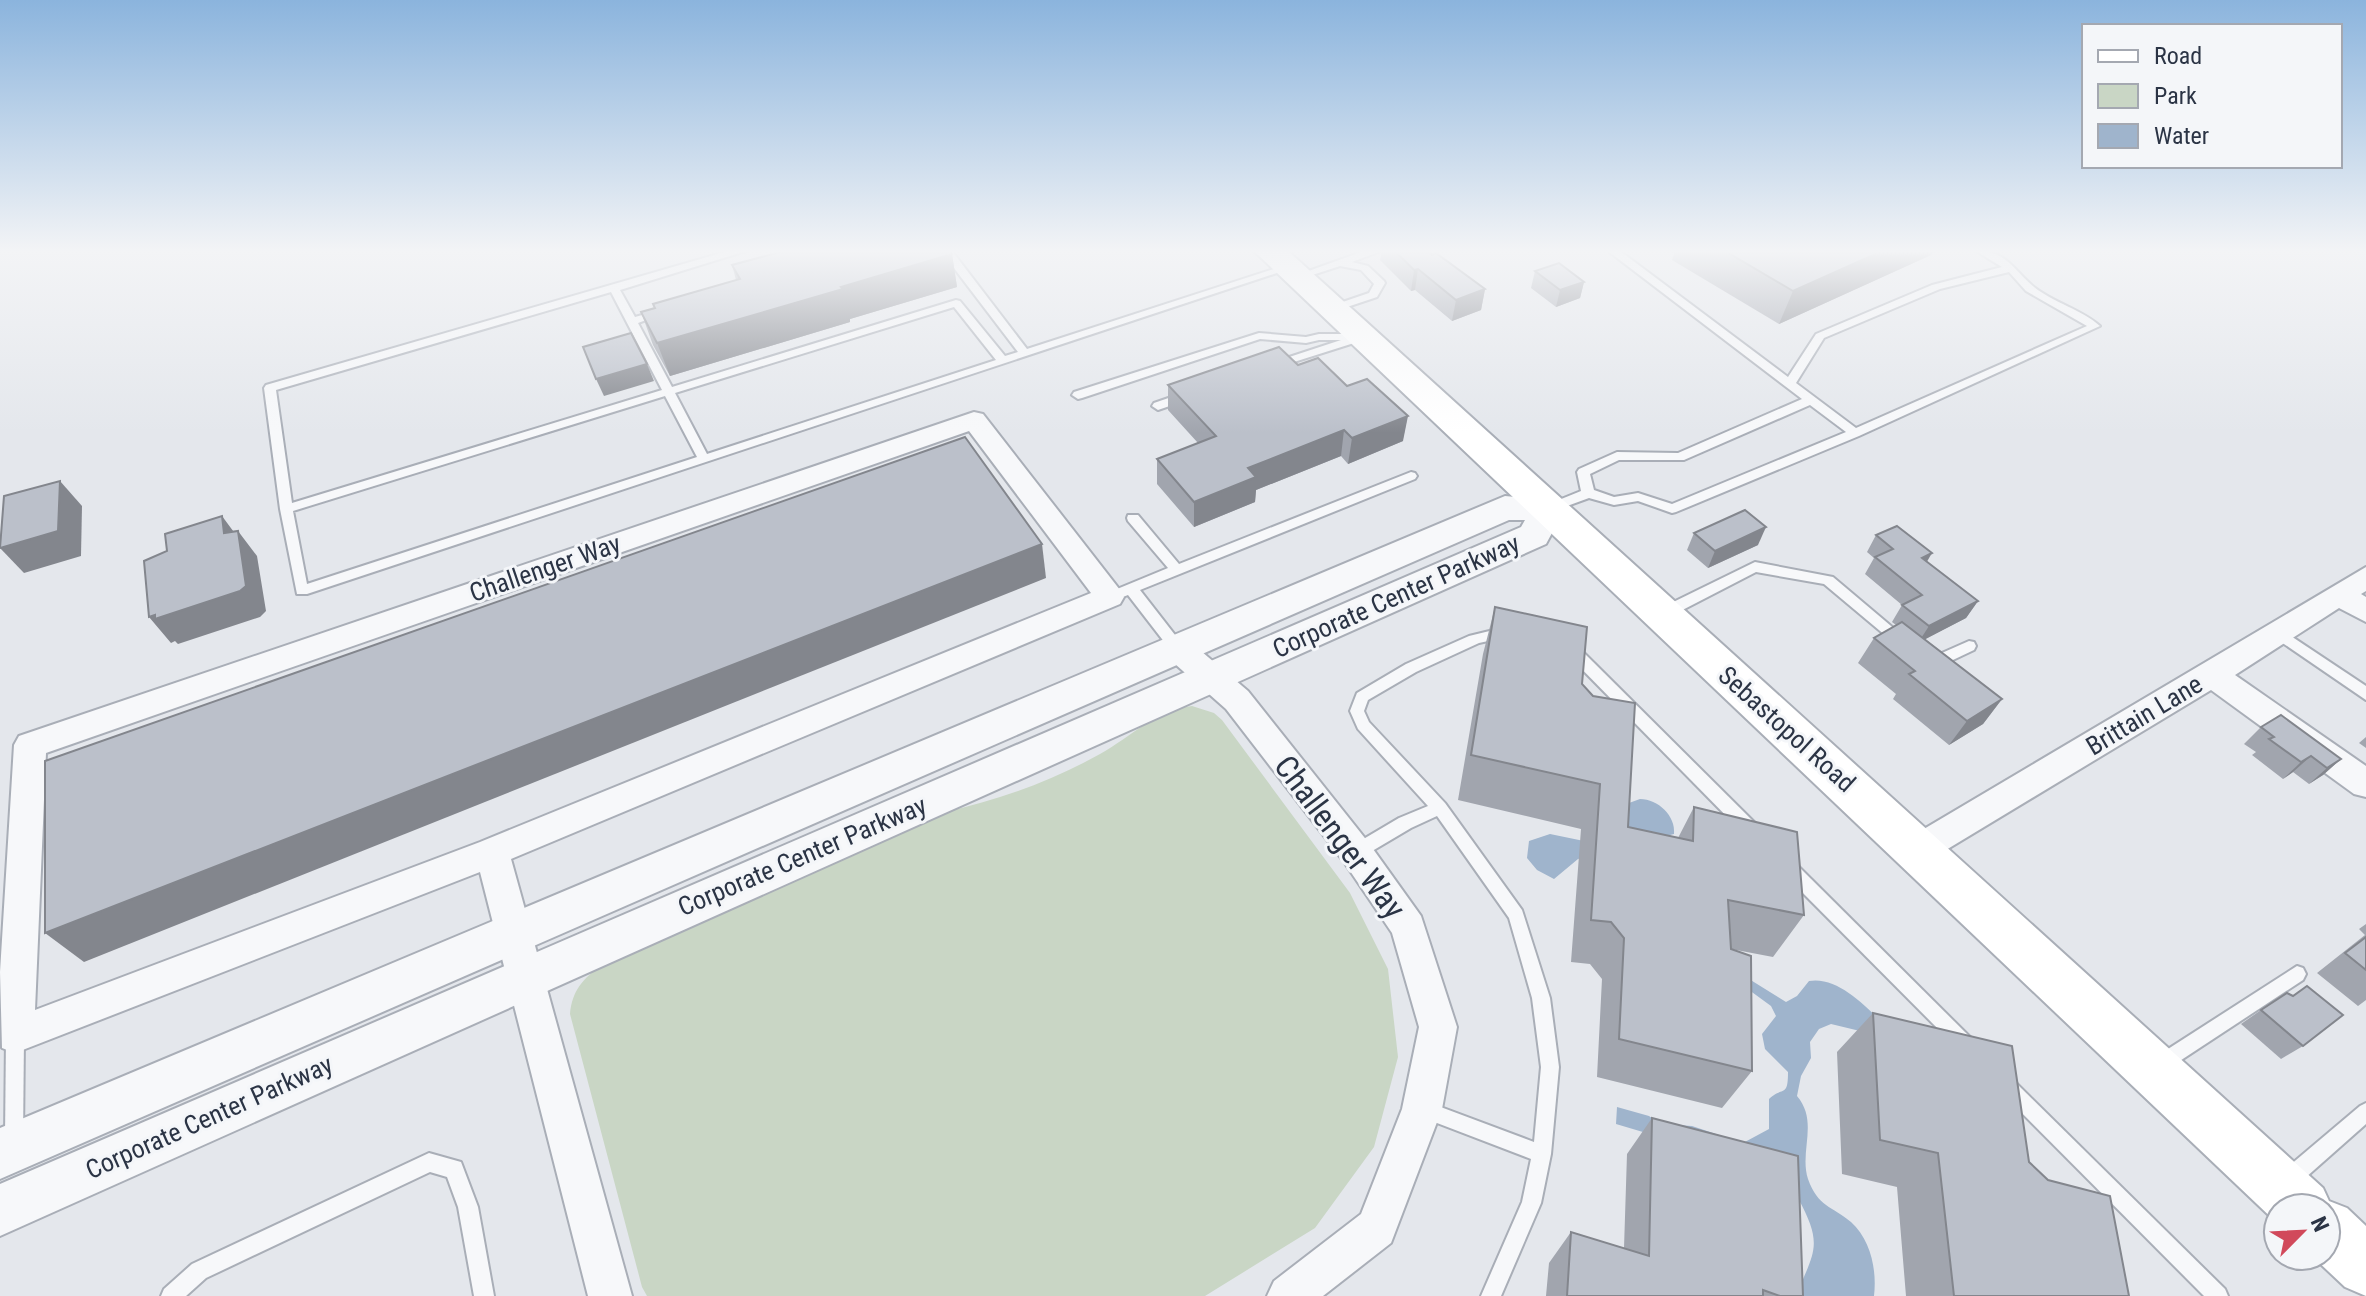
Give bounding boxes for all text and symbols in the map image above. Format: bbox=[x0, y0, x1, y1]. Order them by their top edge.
legend bbox=[2082, 24, 2342, 168]
text: Road bbox=[2154, 42, 2202, 70]
text: Park bbox=[2154, 82, 2197, 110]
text: Water bbox=[2154, 122, 2209, 150]
street label: Challenger Way bbox=[465, 528, 625, 608]
street label: Corporate Center Parkway bbox=[1268, 528, 1524, 664]
street label: Sebastopol Road bbox=[1713, 660, 1861, 798]
street label: Brittain Lane bbox=[2081, 669, 2207, 761]
street label: Challenger Way bbox=[1266, 748, 1414, 926]
street label: Corporate Center Parkway bbox=[673, 790, 931, 922]
street label: Corporate Center Parkway bbox=[81, 1049, 337, 1185]
north arrow bbox=[2262, 1192, 2342, 1272]
text: N bbox=[2306, 1213, 2334, 1235]

